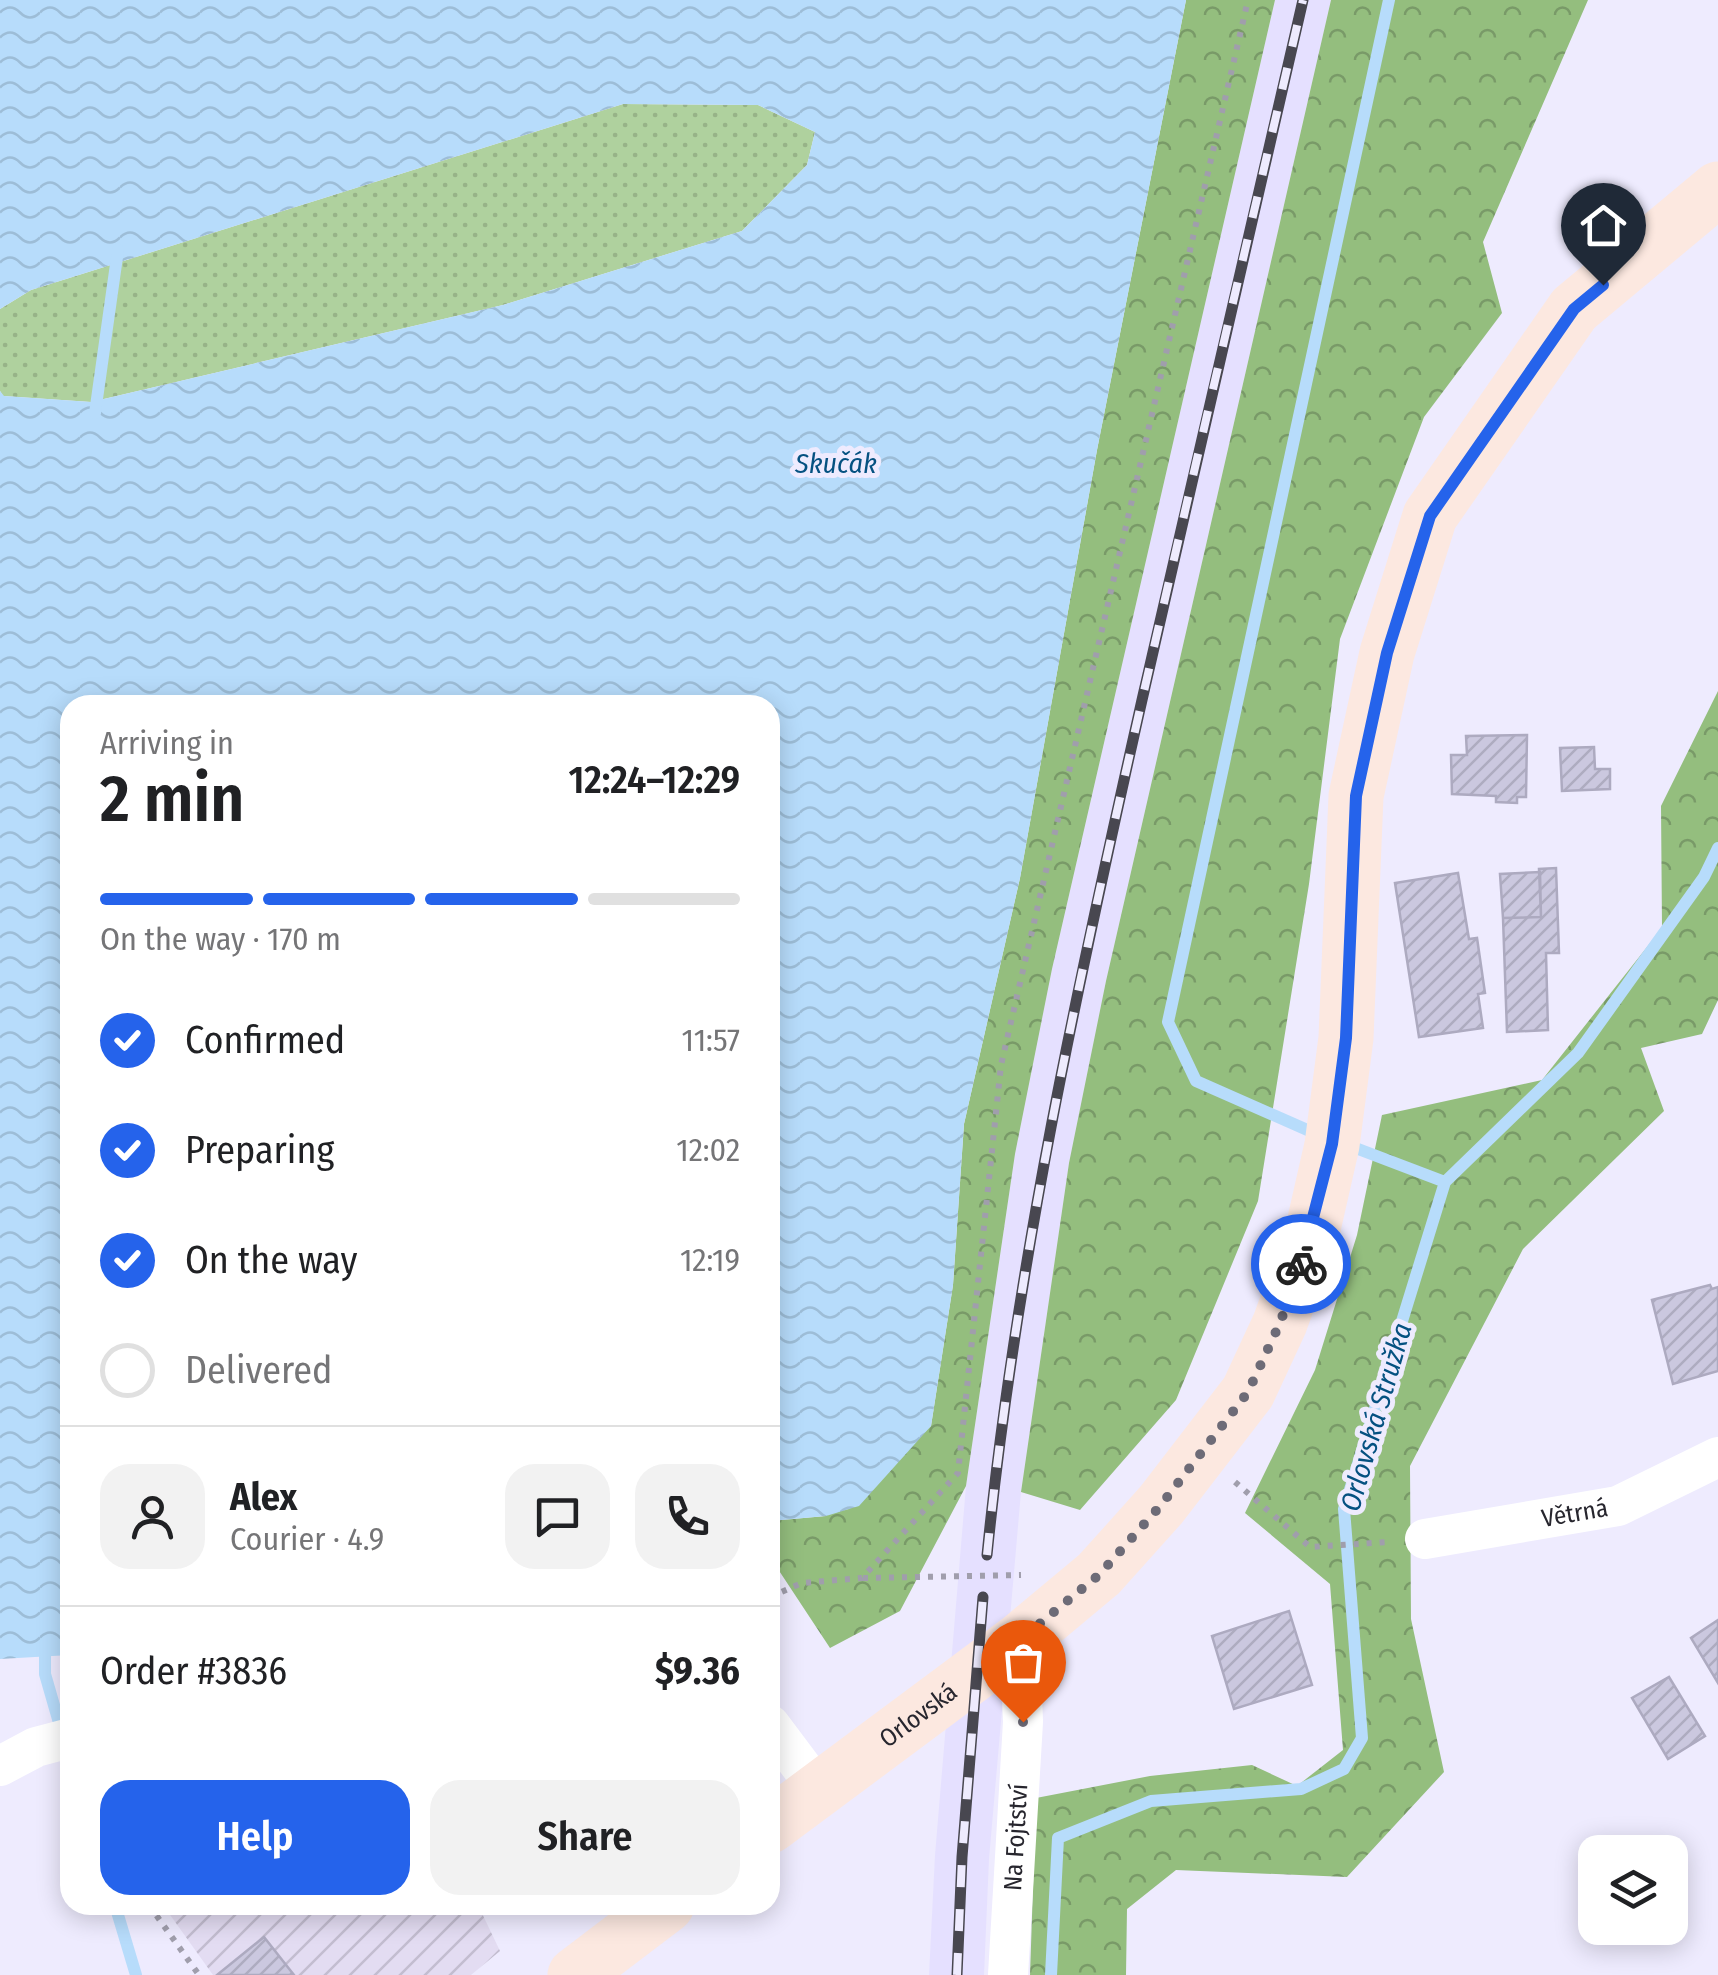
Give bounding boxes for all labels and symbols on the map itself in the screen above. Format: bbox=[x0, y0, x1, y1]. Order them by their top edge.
pin bbox=[1561, 183, 1646, 286]
water label: Skučák bbox=[794, 447, 877, 480]
courier bbox=[1251, 1214, 1351, 1314]
water label: Orlovská Stružka bbox=[1333, 1319, 1419, 1515]
street label: Větrná bbox=[1539, 1493, 1610, 1534]
pin bbox=[981, 1620, 1066, 1723]
street label: Orlovská bbox=[874, 1677, 963, 1754]
street label: Na Fojtství bbox=[998, 1783, 1034, 1892]

